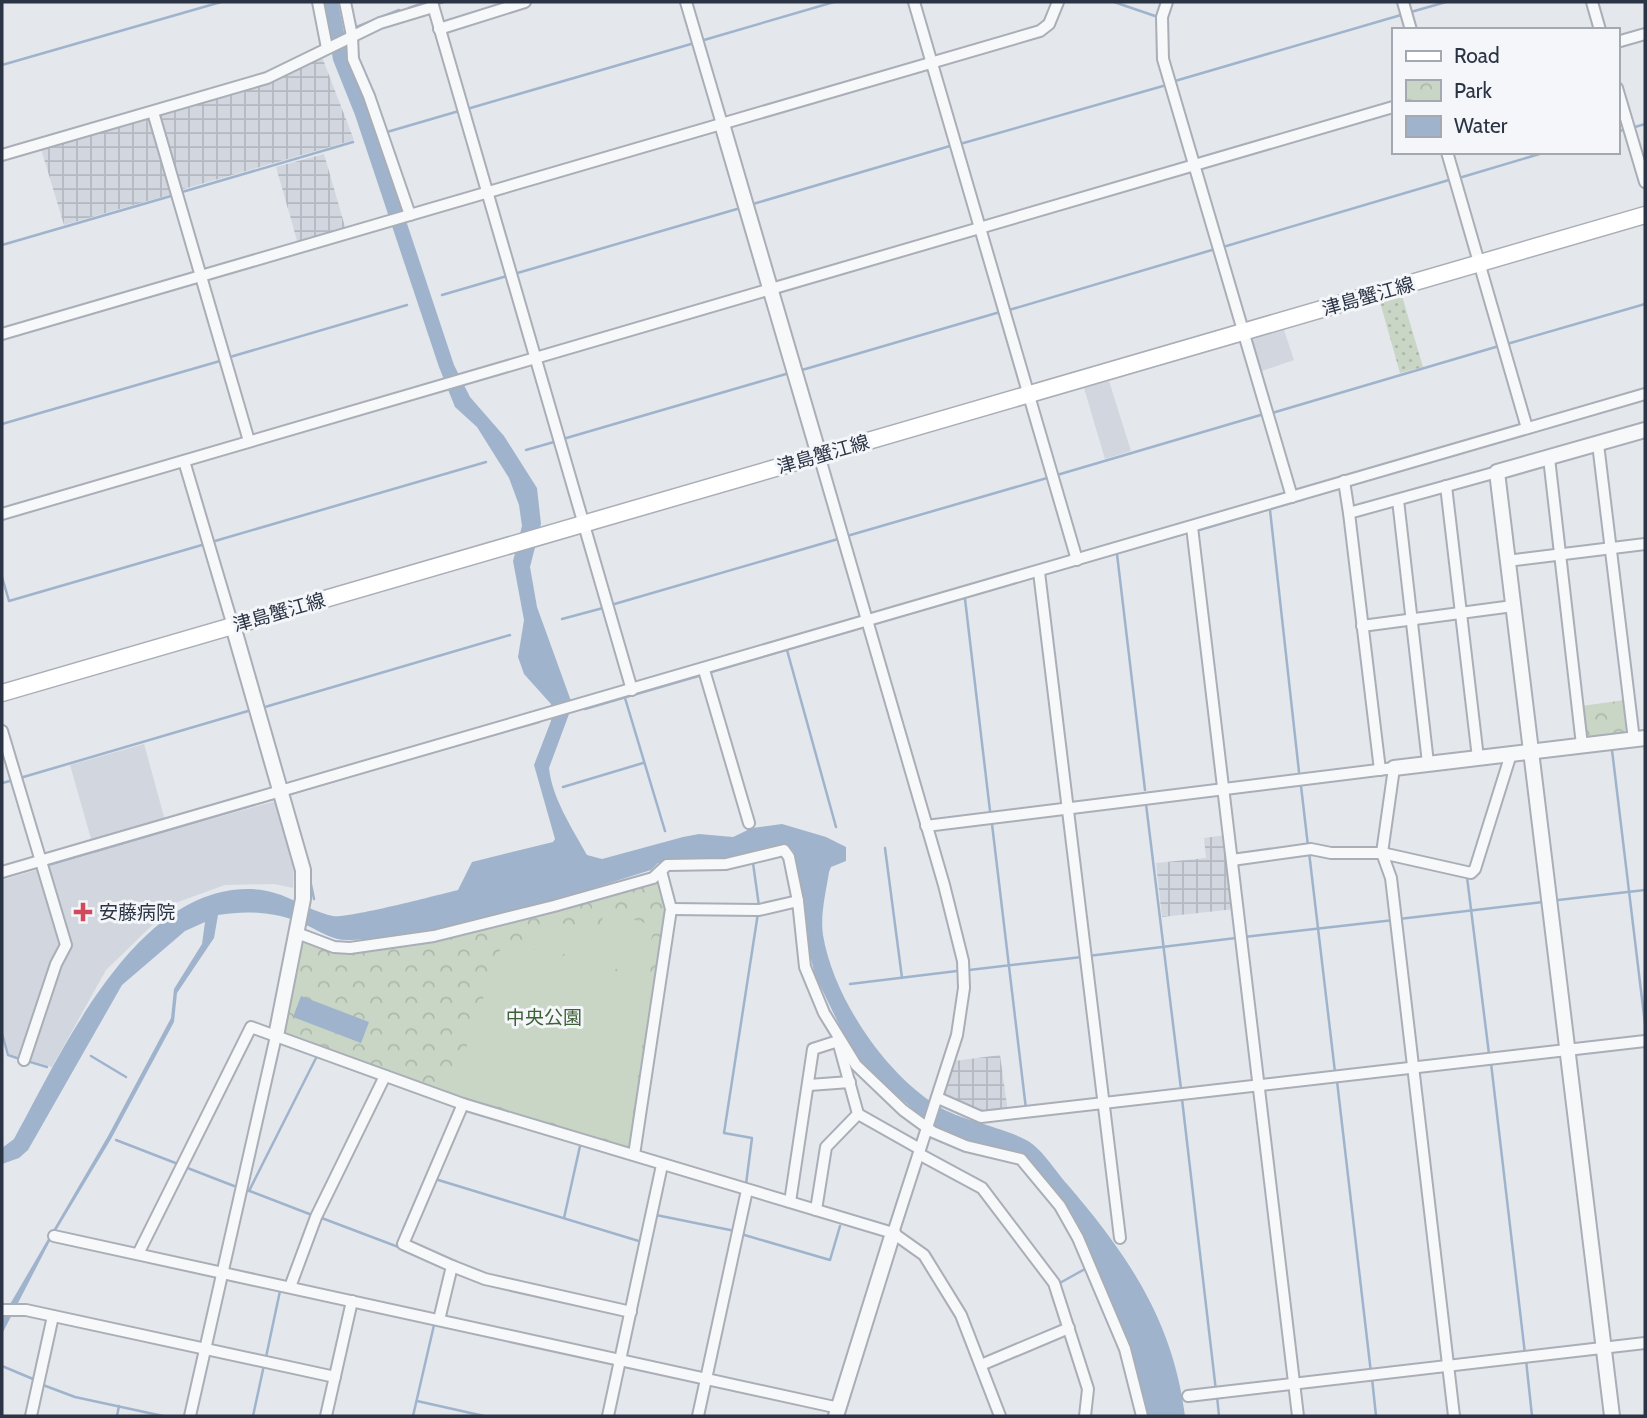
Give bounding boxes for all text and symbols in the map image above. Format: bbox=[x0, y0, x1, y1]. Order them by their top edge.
legend bbox=[1392, 28, 1619, 154]
text: Road bbox=[1454, 43, 1500, 68]
text: Park bbox=[1454, 78, 1492, 103]
text: Water bbox=[1454, 113, 1508, 138]
street label: 津島蟹江線 bbox=[1319, 272, 1417, 321]
street label: 津島蟹江線 bbox=[774, 430, 872, 479]
street label: 津島蟹江線 bbox=[230, 588, 328, 637]
place label: 安藤病院 bbox=[99, 901, 175, 924]
marker: 安藤病院 bbox=[73, 902, 93, 922]
park label: 中央公園 bbox=[506, 1006, 582, 1029]

